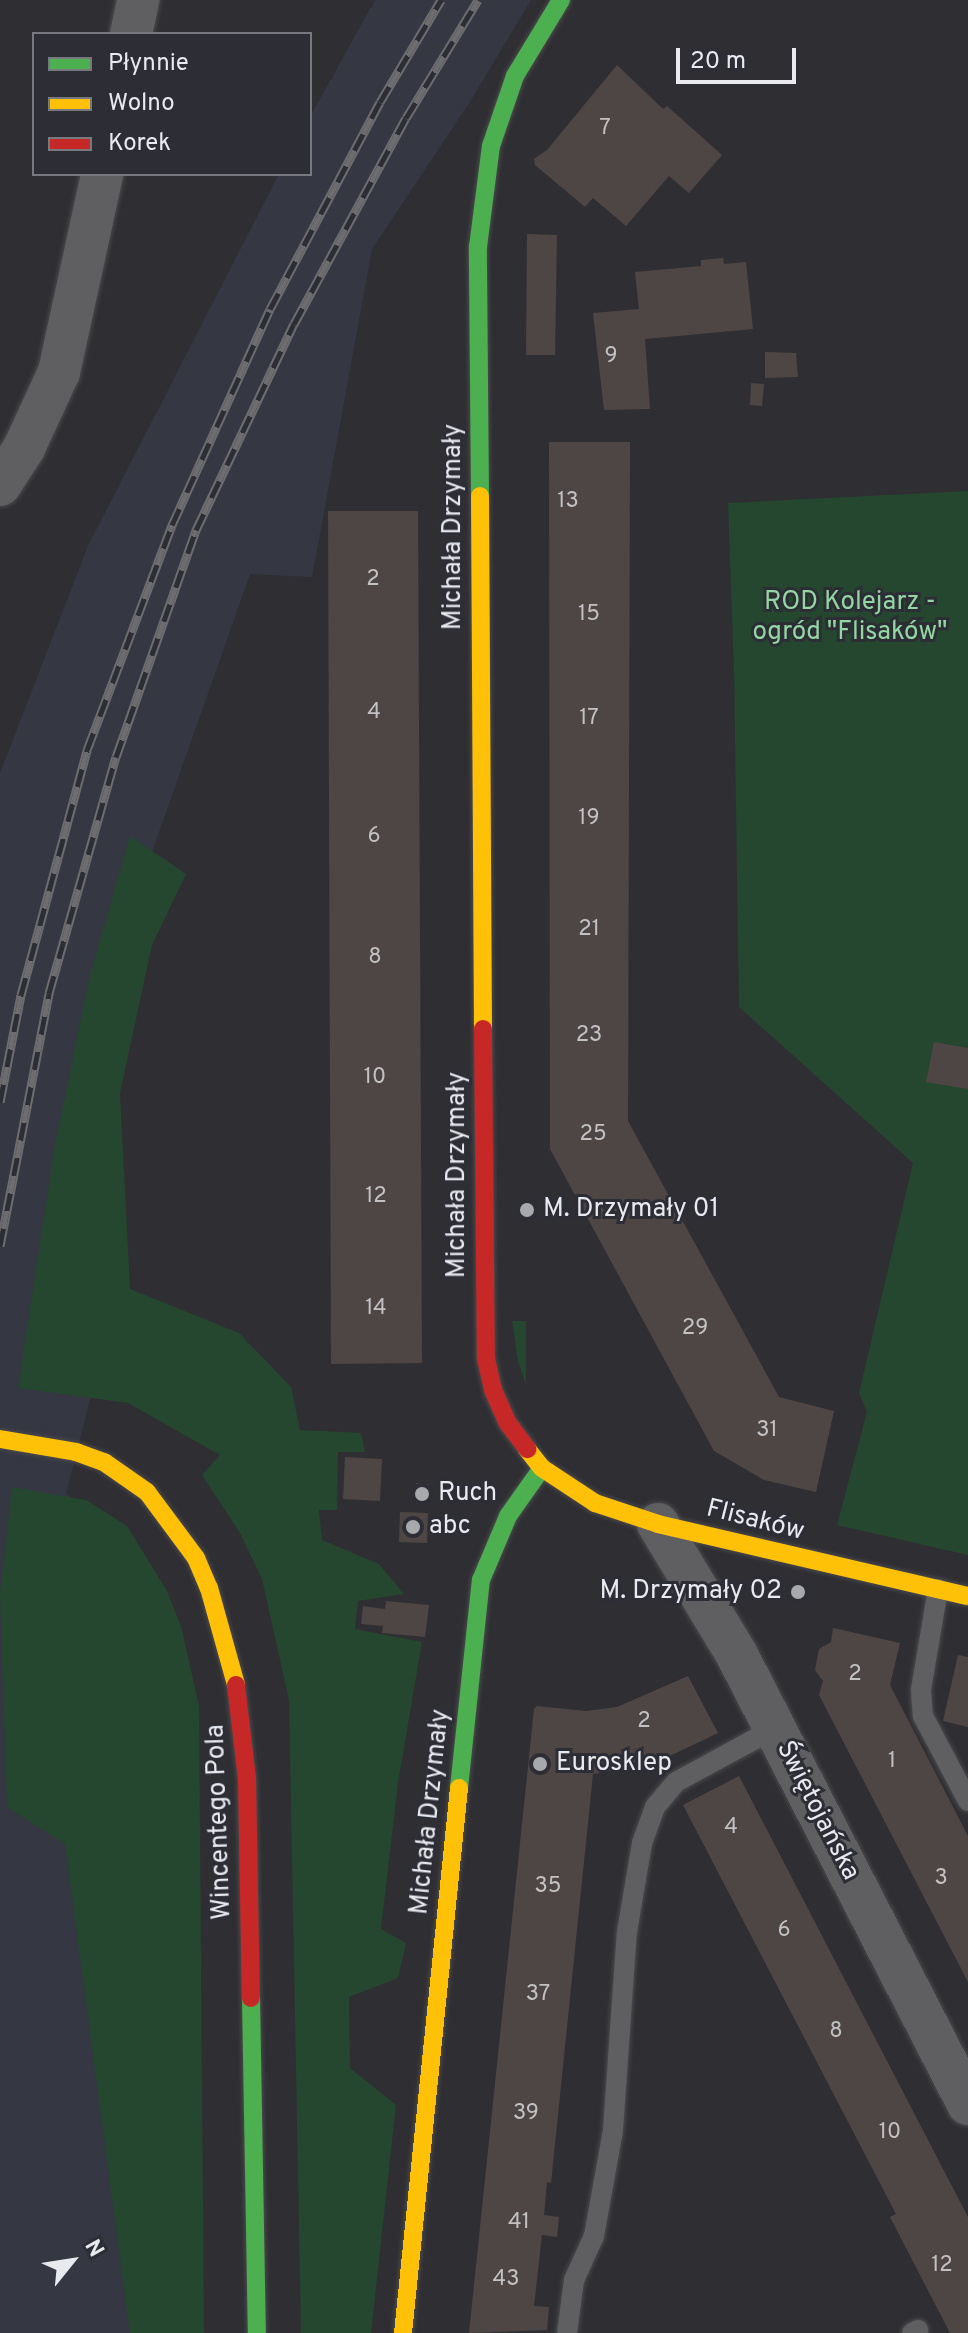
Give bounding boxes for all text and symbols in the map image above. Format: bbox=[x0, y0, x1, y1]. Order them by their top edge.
legend bbox=[32, 32, 312, 176]
scale bar bbox=[680, 32, 800, 82]
text: 20 m bbox=[690, 47, 746, 77]
text: Płynnie bbox=[108, 49, 189, 79]
text: Wolno bbox=[108, 89, 175, 119]
house number: 7 bbox=[599, 116, 611, 142]
text: Korek bbox=[108, 129, 171, 159]
house number: 9 bbox=[604, 344, 618, 370]
street label: Michała Drzymały bbox=[438, 424, 470, 630]
house number: 13 bbox=[557, 489, 579, 515]
house number: 2 bbox=[366, 567, 380, 593]
park label: ROD Kolejarz - ogród "Flisaków" bbox=[752, 587, 948, 648]
house number: 15 bbox=[578, 602, 600, 628]
house number: 4 bbox=[367, 700, 381, 726]
house number: 17 bbox=[579, 706, 599, 732]
house number: 19 bbox=[578, 806, 600, 832]
house number: 6 bbox=[367, 824, 381, 850]
house number: 21 bbox=[578, 917, 600, 943]
house number: 8 bbox=[368, 945, 382, 971]
house number: 23 bbox=[576, 1023, 602, 1049]
house number: 10 bbox=[364, 1065, 386, 1091]
street label: Michała Drzymały bbox=[442, 1072, 474, 1278]
house number: 25 bbox=[579, 1122, 607, 1148]
house number: 12 bbox=[365, 1184, 387, 1210]
place label: M. Drzymały 01 bbox=[543, 1194, 719, 1226]
marker: M. Drzymały 01 bbox=[518, 1201, 536, 1219]
house number: 14 bbox=[365, 1296, 387, 1322]
house number: 29 bbox=[682, 1316, 708, 1342]
house number: 31 bbox=[756, 1418, 778, 1444]
place label: Ruch bbox=[438, 1478, 497, 1510]
marker: Ruch bbox=[413, 1485, 431, 1503]
street label: Flisaków bbox=[703, 1494, 807, 1548]
place label: abc bbox=[429, 1511, 471, 1543]
marker: abc bbox=[404, 1518, 422, 1536]
place label: M. Drzymały 02 bbox=[600, 1576, 782, 1608]
marker: M. Drzymały 02 bbox=[789, 1583, 807, 1601]
house number: 2 bbox=[848, 1662, 862, 1688]
street label: Michała Drzymały bbox=[405, 1708, 457, 1916]
house number: 2 bbox=[637, 1709, 651, 1735]
street label: Wincentego Pola bbox=[201, 1724, 239, 1920]
street label: Świętojańska bbox=[769, 1736, 865, 1886]
place label: Eurosklep bbox=[556, 1748, 672, 1780]
house number: 1 bbox=[888, 1749, 896, 1775]
marker: Eurosklep bbox=[531, 1755, 549, 1773]
house number: 4 bbox=[724, 1815, 738, 1841]
house number: 3 bbox=[934, 1866, 948, 1892]
house number: 35 bbox=[535, 1874, 561, 1900]
house number: 6 bbox=[777, 1918, 791, 1944]
house number: 37 bbox=[526, 1982, 550, 2008]
house number: 8 bbox=[829, 2019, 843, 2045]
house number: 39 bbox=[513, 2101, 539, 2127]
house number: 10 bbox=[879, 2120, 901, 2146]
house number: 41 bbox=[508, 2210, 530, 2236]
north arrow bbox=[32, 2221, 112, 2301]
text: N bbox=[78, 2235, 109, 2262]
house number: 12 bbox=[931, 2253, 953, 2279]
house number: 43 bbox=[493, 2267, 519, 2293]

